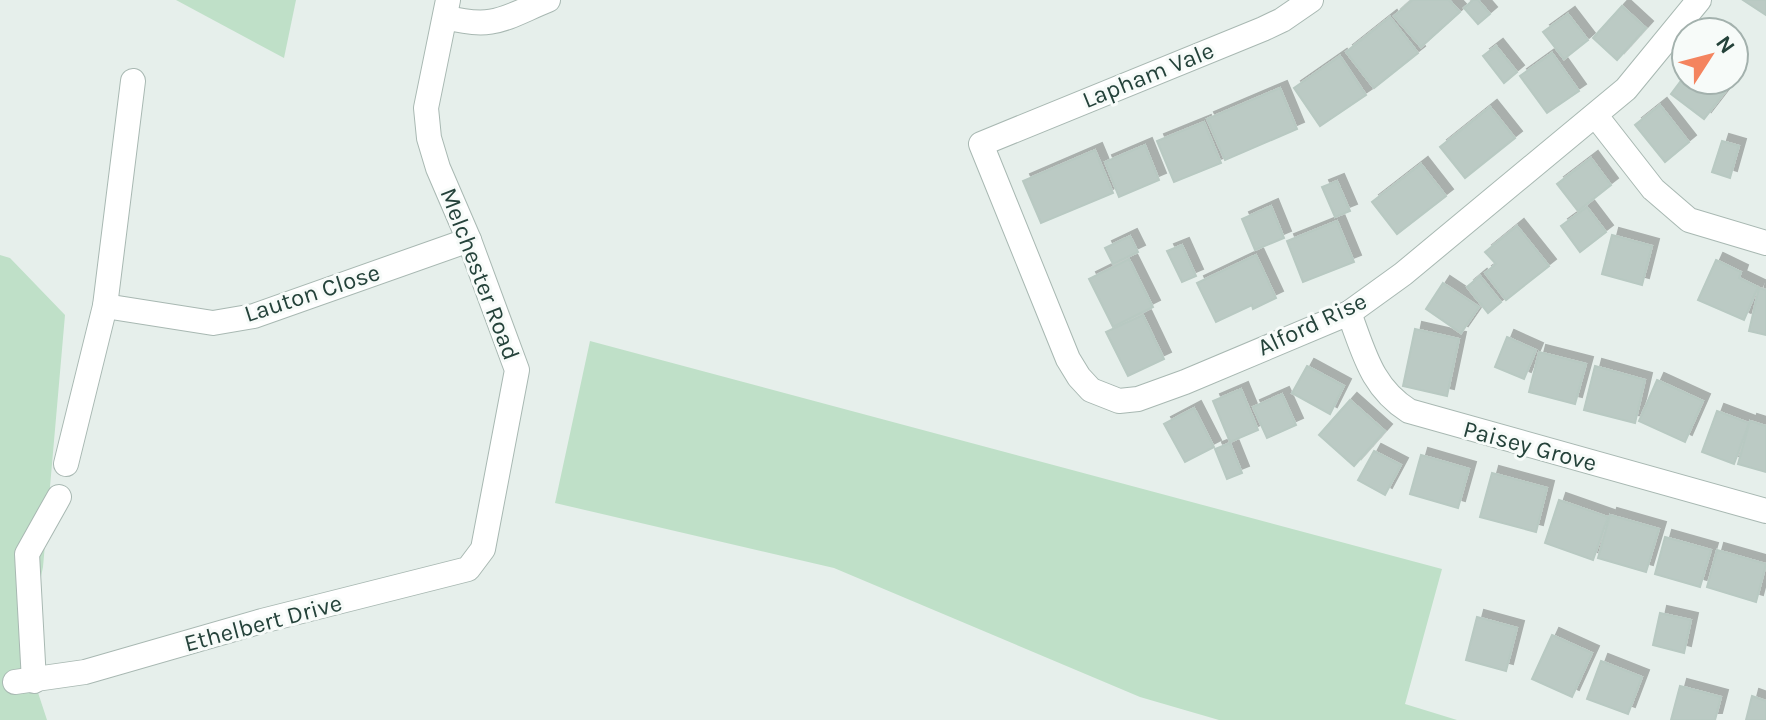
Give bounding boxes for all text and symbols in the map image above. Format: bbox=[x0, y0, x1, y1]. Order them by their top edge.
north arrow bbox=[1670, 16, 1750, 96]
text: N bbox=[1710, 31, 1741, 59]
street label: Lapham Vale bbox=[1078, 36, 1218, 114]
street label: Melchester Road bbox=[434, 184, 526, 364]
street label: Lauton Close bbox=[241, 258, 383, 328]
street label: Alford Rise bbox=[1253, 287, 1371, 361]
street label: Paisey Grove bbox=[1460, 415, 1600, 477]
street label: Ethelbert Drive bbox=[181, 589, 345, 657]

